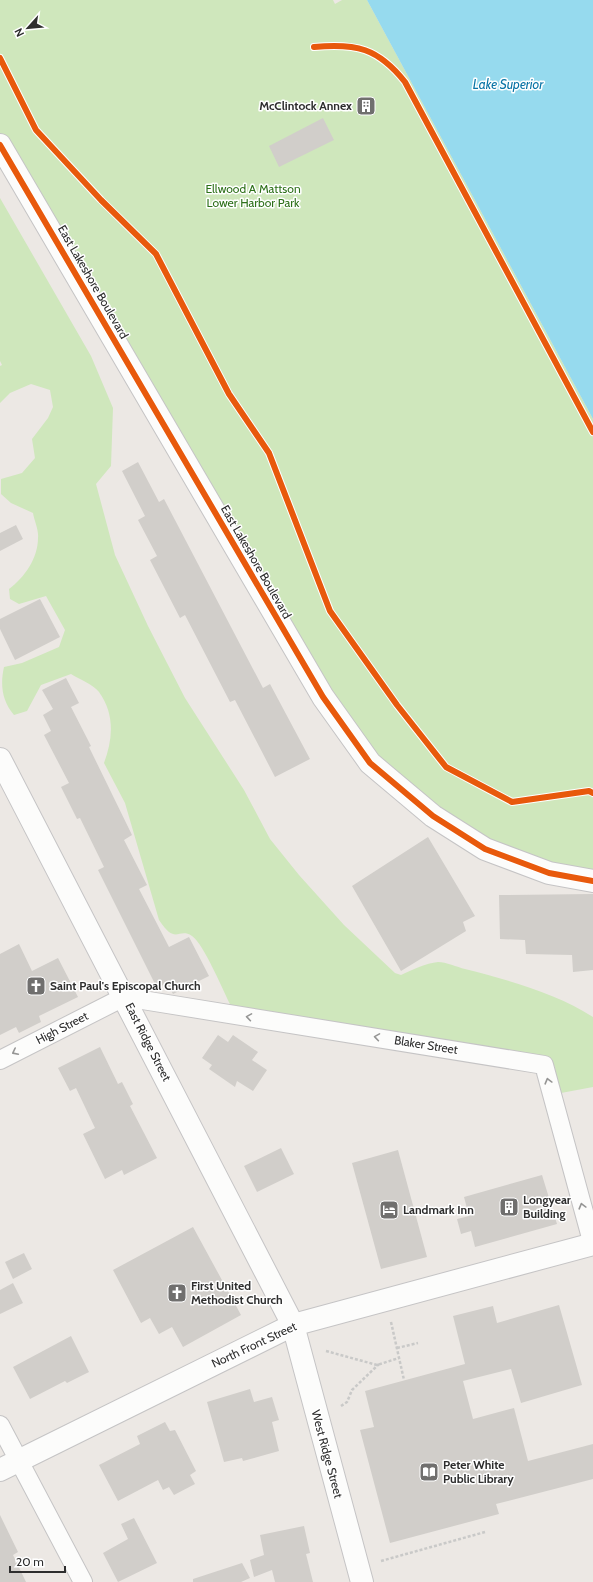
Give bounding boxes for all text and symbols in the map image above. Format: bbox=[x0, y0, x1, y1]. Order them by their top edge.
north arrow bbox=[8, 8, 48, 48]
text: N bbox=[11, 26, 27, 39]
water label: Lake Superior bbox=[473, 76, 544, 92]
building icon: McClintock Annex bbox=[355, 95, 377, 117]
place label: McClintock Annex bbox=[259, 98, 352, 113]
park label: Ellwood A Mattson Lower Harbor Park bbox=[205, 181, 301, 210]
street label: East Lakeshore Boulevard bbox=[55, 222, 132, 341]
street label: East Lakeshore Boulevard bbox=[218, 502, 295, 621]
church icon: Saint Paul's Episcopal Church bbox=[25, 975, 47, 997]
place label: Saint Paul's Episcopal Church bbox=[50, 978, 201, 993]
street label: East Ridge Street bbox=[122, 1000, 175, 1084]
street label: High Street bbox=[33, 1008, 91, 1047]
one-way arrow bbox=[246, 1013, 252, 1021]
street label: Blaker Street bbox=[393, 1032, 459, 1057]
one-way arrow bbox=[374, 1034, 380, 1042]
one-way arrow bbox=[11, 1047, 19, 1055]
one-way arrow bbox=[545, 1078, 553, 1084]
place label: Longyear Building bbox=[523, 1192, 571, 1221]
building icon: Longyear Building bbox=[498, 1196, 520, 1218]
hotel icon: Landmark Inn bbox=[378, 1199, 400, 1221]
place label: Landmark Inn bbox=[403, 1202, 474, 1217]
one-way arrow bbox=[579, 1203, 587, 1209]
place label: First United Methodist Church bbox=[191, 1278, 283, 1307]
church icon: First United Methodist Church bbox=[166, 1282, 188, 1304]
street label: North Front Street bbox=[209, 1318, 299, 1371]
street label: West Ridge Street bbox=[308, 1408, 346, 1500]
place label: Peter White Public Library bbox=[443, 1457, 514, 1486]
library icon: Peter White Public Library bbox=[418, 1461, 440, 1483]
scale bar bbox=[10, 1548, 65, 1574]
text: 20 m bbox=[16, 1554, 44, 1569]

